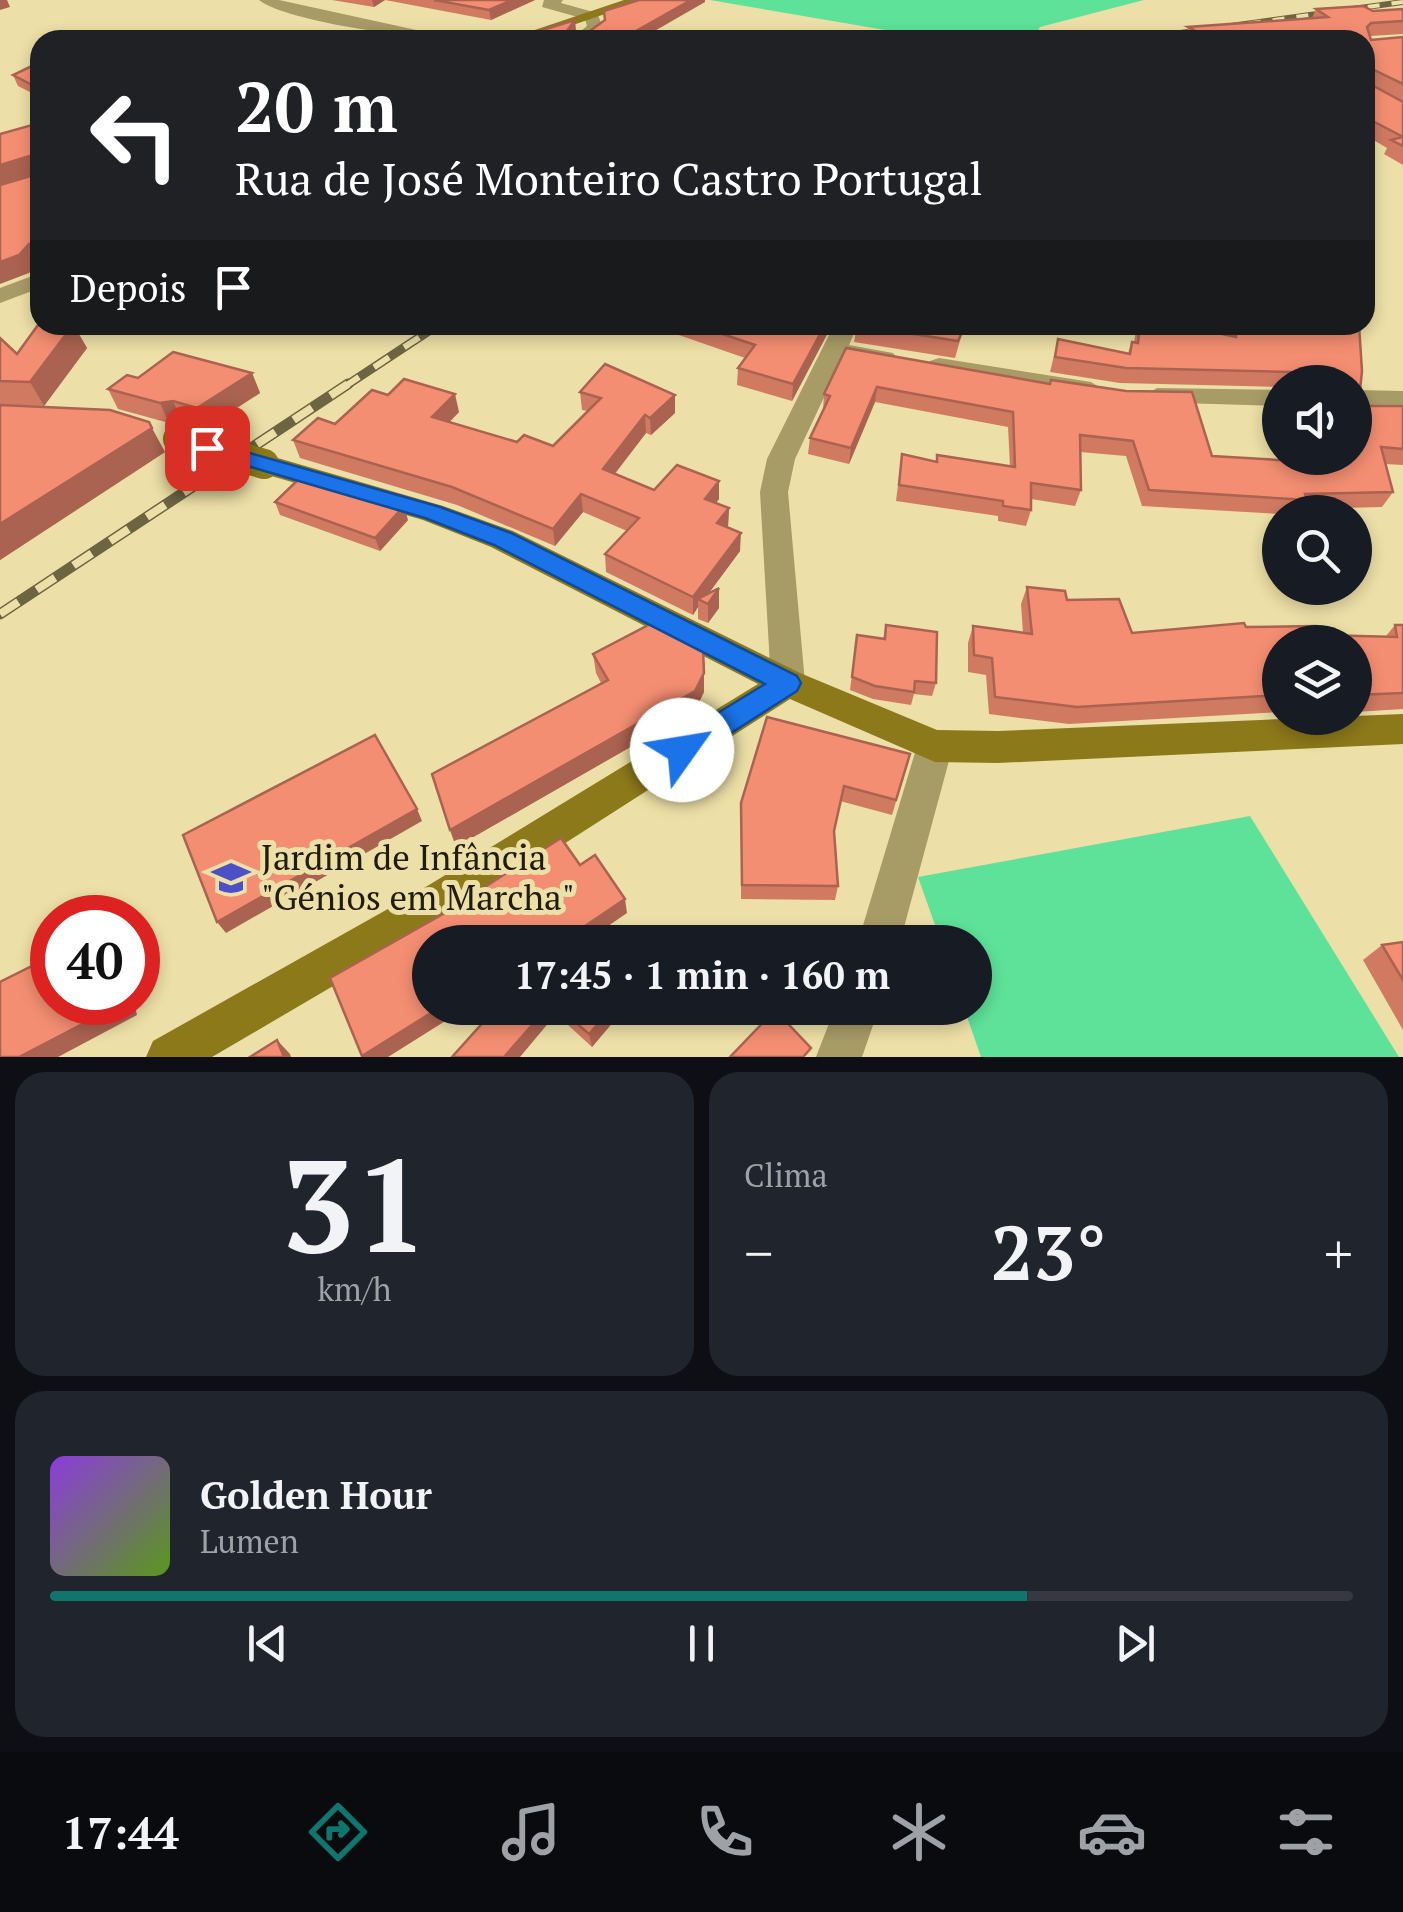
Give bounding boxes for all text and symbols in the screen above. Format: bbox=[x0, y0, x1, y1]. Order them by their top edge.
text: 20 m bbox=[235, 59, 398, 152]
icon: left bbox=[70, 70, 200, 200]
text: Rua de José Monteiro Castro Portugal bbox=[235, 148, 983, 208]
icon: arrive bbox=[206, 260, 261, 315]
text: Depois bbox=[70, 263, 186, 313]
map controls bbox=[1262, 365, 1372, 735]
button: sound bbox=[1262, 365, 1372, 475]
pin bbox=[165, 406, 250, 491]
icon: arrive bbox=[180, 421, 235, 476]
button: search bbox=[1262, 495, 1372, 605]
button: layers bbox=[1262, 625, 1372, 735]
position arrow bbox=[630, 698, 734, 802]
place label: Jardim de Infância "Génios em Marcha" bbox=[261, 834, 575, 920]
school or university icon: Jardim de Infância "Génios em Marcha" bbox=[210, 857, 252, 899]
speed limit sign: 40 bbox=[30, 895, 160, 1025]
text: 17:45 · 1 min · 160 m bbox=[514, 950, 890, 1000]
text: 31 bbox=[281, 1117, 428, 1289]
text: Clima bbox=[744, 1154, 828, 1196]
text: 23° bbox=[991, 1202, 1106, 1301]
text: − bbox=[744, 1216, 773, 1289]
text: + bbox=[1324, 1216, 1353, 1289]
text: km/h bbox=[318, 1268, 391, 1310]
text: Golden Hour bbox=[200, 1470, 432, 1520]
text: Lumen bbox=[200, 1520, 299, 1562]
icon: previous bbox=[240, 1616, 295, 1671]
icon: pause bbox=[674, 1616, 729, 1671]
icon: next bbox=[1108, 1616, 1163, 1671]
icon: directions bbox=[303, 1797, 373, 1867]
icon: music bbox=[496, 1797, 566, 1867]
icon: phone bbox=[690, 1797, 760, 1867]
icon: climate bbox=[884, 1797, 954, 1867]
icon: car bbox=[1077, 1797, 1147, 1867]
icon: filters bbox=[1271, 1797, 1341, 1867]
text: 17:44 bbox=[62, 1802, 179, 1862]

